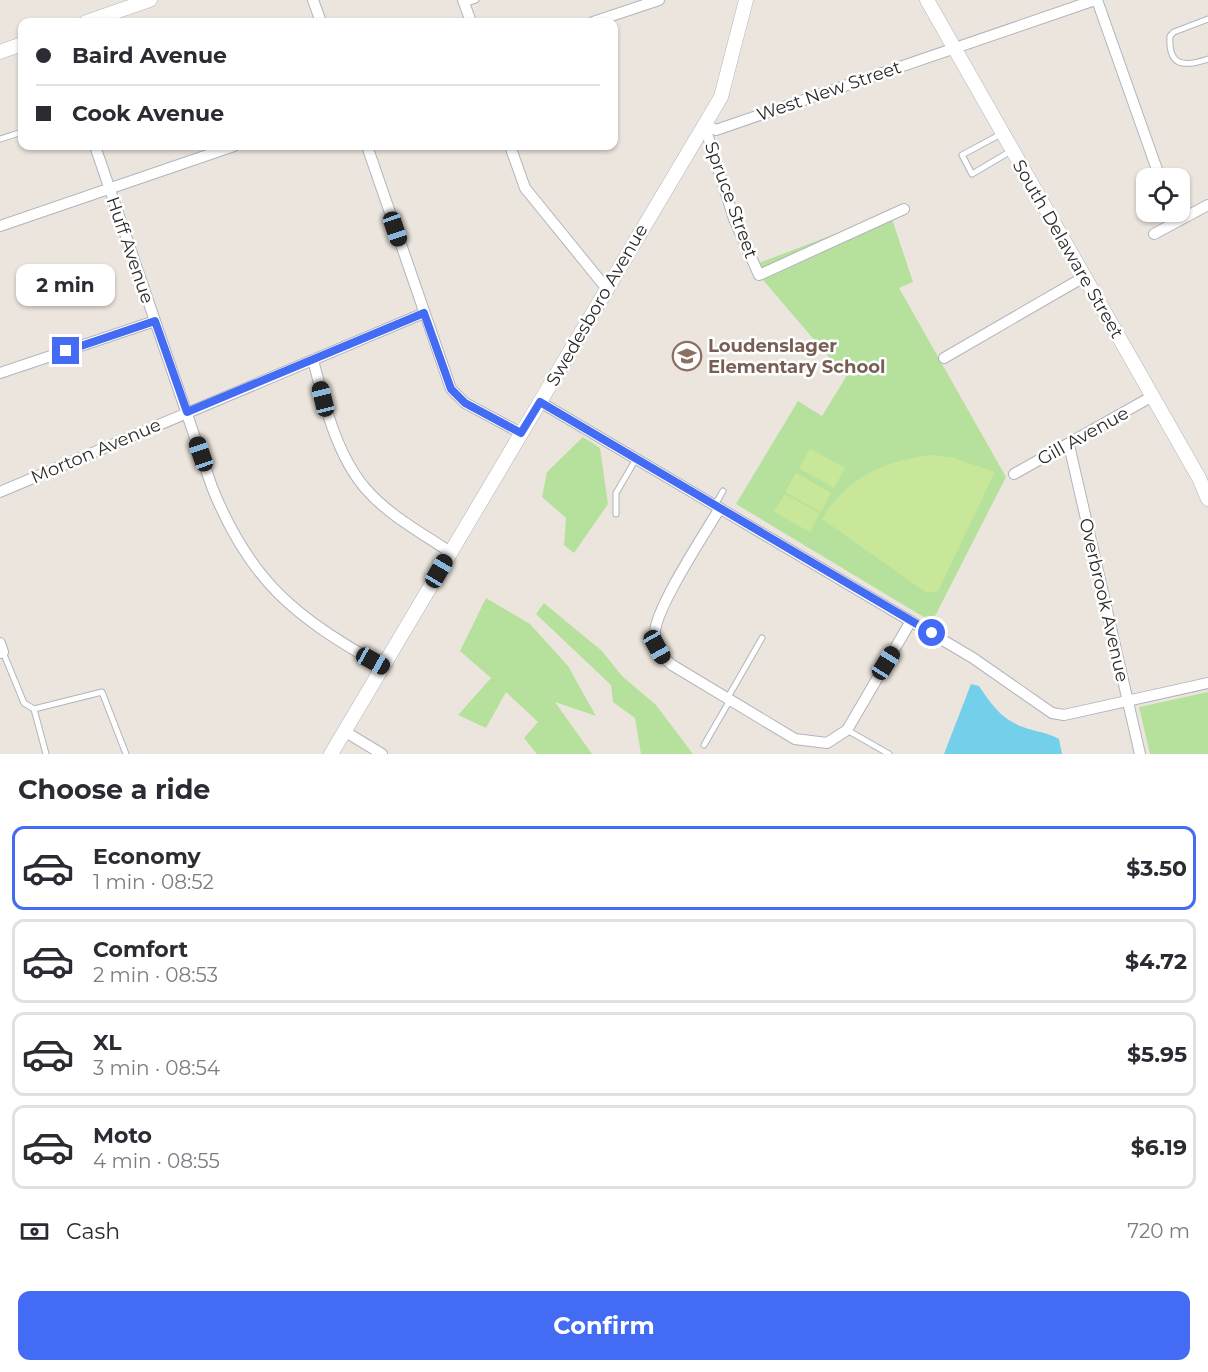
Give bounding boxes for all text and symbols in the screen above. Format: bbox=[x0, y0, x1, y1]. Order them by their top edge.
text: Baird Avenue bbox=[72, 42, 227, 69]
street label: West New Street bbox=[754, 56, 904, 126]
text: Cook Avenue bbox=[72, 100, 224, 127]
street label: Spruce Street bbox=[700, 139, 762, 261]
street label: South Delaware Street bbox=[1008, 156, 1128, 342]
map controls bbox=[1136, 168, 1190, 222]
button: locate bbox=[1136, 168, 1190, 222]
street label: Huff Avenue bbox=[101, 194, 159, 306]
car bbox=[381, 209, 409, 249]
street label: Swedesboro Avenue bbox=[542, 220, 652, 390]
callout: 2 min bbox=[16, 264, 116, 306]
text: 2 min bbox=[36, 273, 95, 297]
place label: Loudenslager Elementary School bbox=[708, 335, 885, 378]
route end bbox=[52, 337, 79, 364]
school or university icon: Loudenslager Elementary School bbox=[671, 340, 703, 372]
car bbox=[310, 379, 336, 419]
street label: Gill Avenue bbox=[1033, 402, 1133, 470]
street label: Morton Avenue bbox=[28, 414, 164, 488]
car bbox=[187, 434, 215, 474]
street label: Overbrook Avenue bbox=[1074, 516, 1134, 684]
car bbox=[422, 551, 456, 591]
route start bbox=[918, 619, 945, 646]
car bbox=[640, 627, 674, 667]
car bbox=[869, 643, 903, 683]
car bbox=[353, 644, 393, 678]
text: Choose a ride bbox=[18, 773, 210, 806]
icon: car bbox=[21, 841, 75, 895]
text: Economy bbox=[93, 843, 201, 870]
text: $3.50 bbox=[1126, 855, 1187, 882]
text: 1 min · 08:52 bbox=[93, 870, 214, 894]
icon: car bbox=[21, 934, 75, 988]
text: Comfort bbox=[93, 936, 188, 963]
text: $4.72 bbox=[1125, 948, 1187, 975]
text: 2 min · 08:53 bbox=[93, 963, 218, 987]
icon: car bbox=[21, 1027, 75, 1081]
text: XL bbox=[93, 1029, 122, 1056]
text: $5.95 bbox=[1127, 1041, 1187, 1068]
text: 3 min · 08:54 bbox=[93, 1056, 220, 1080]
icon: car bbox=[21, 1120, 75, 1174]
text: Moto bbox=[93, 1122, 152, 1149]
text: $6.19 bbox=[1131, 1134, 1187, 1161]
text: 4 min · 08:55 bbox=[93, 1149, 220, 1173]
icon: cash bbox=[18, 1215, 51, 1248]
text: Cash bbox=[66, 1218, 120, 1245]
text: 720 m bbox=[1127, 1219, 1190, 1243]
button: Confirm bbox=[18, 1291, 1190, 1360]

